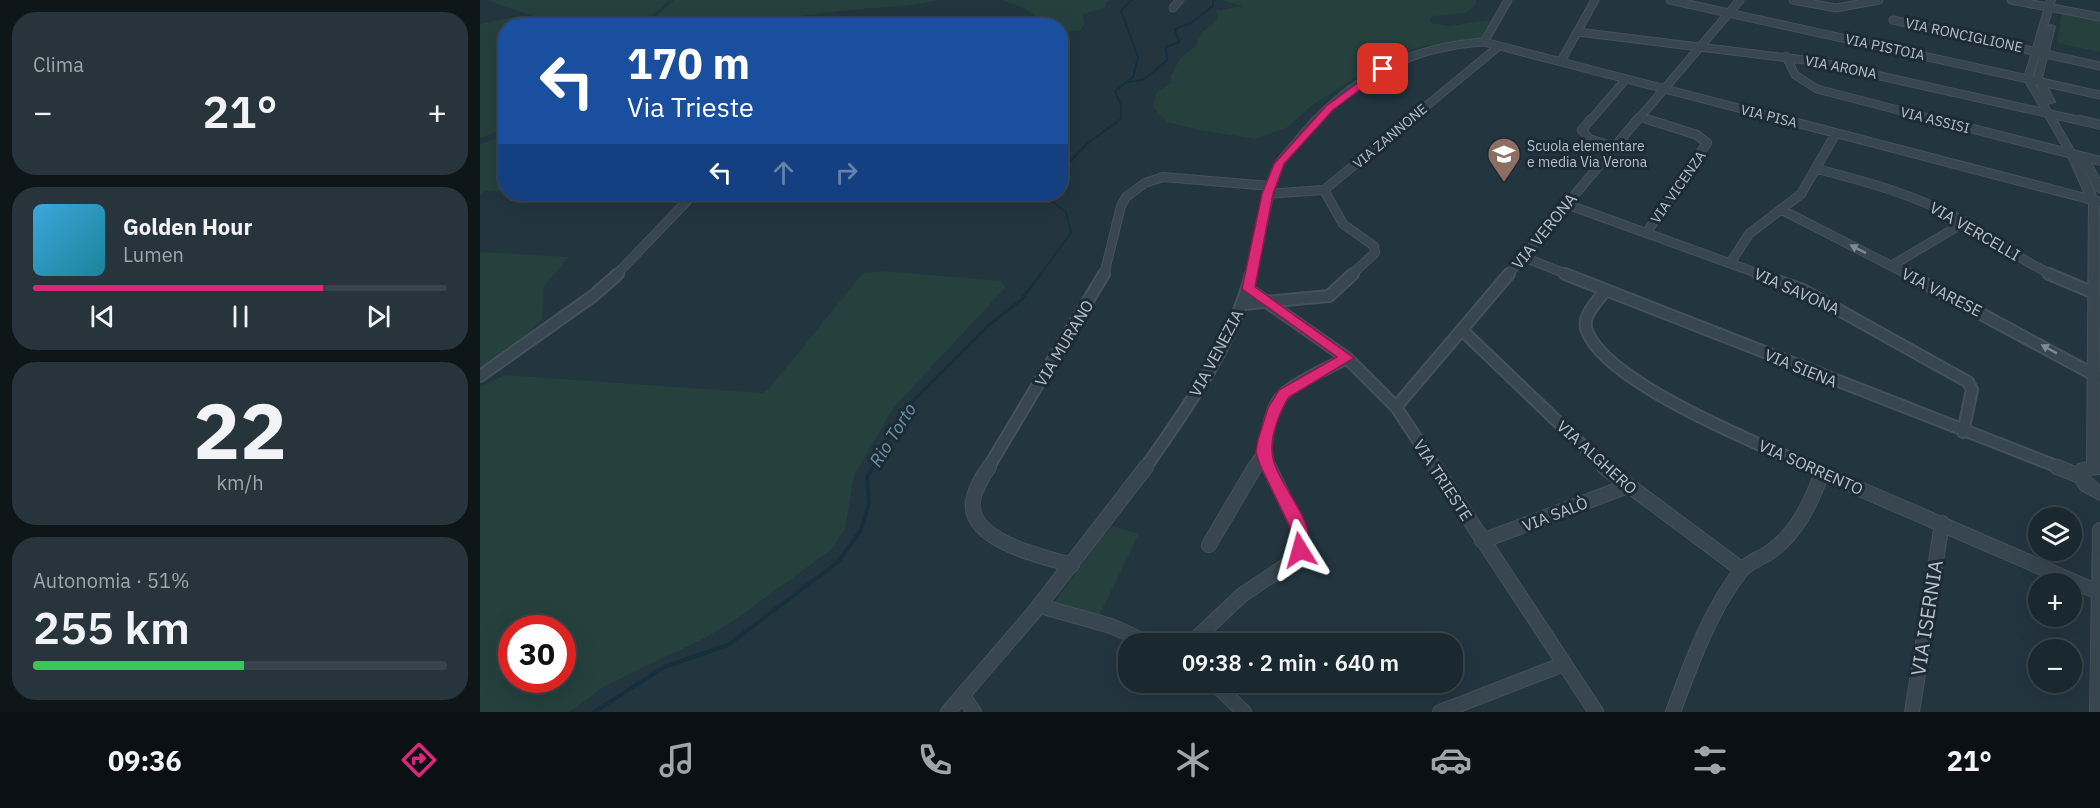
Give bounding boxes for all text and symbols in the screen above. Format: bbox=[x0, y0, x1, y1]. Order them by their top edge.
street label: VIA RONCIGLIONE bbox=[1904, 14, 2024, 56]
street label: VIA PISTOIA bbox=[1844, 30, 1926, 64]
text: 170 m bbox=[627, 36, 750, 91]
icon: left bbox=[528, 42, 606, 120]
pin bbox=[1357, 43, 1408, 94]
text: Clima bbox=[33, 51, 84, 78]
street label: VIA ARONA bbox=[1803, 51, 1879, 83]
icon: arrive bbox=[1366, 52, 1399, 85]
text: 21° bbox=[202, 82, 278, 140]
text: Via Trieste bbox=[627, 89, 754, 124]
text: − bbox=[33, 90, 53, 133]
text: + bbox=[427, 90, 447, 133]
street label: VIA ZANNONE bbox=[1349, 100, 1431, 172]
street label: VIA PISA bbox=[1739, 100, 1799, 132]
street label: VIA ASSISI bbox=[1898, 103, 1972, 137]
school or university icon: Scuola elementare e media Via Verona bbox=[1486, 136, 1522, 183]
place label: Scuola elementare e media Via Verona bbox=[1527, 137, 1648, 171]
street label: VIA VICENZA bbox=[1646, 147, 1710, 227]
icon: left bbox=[704, 156, 737, 189]
icon: ahead bbox=[767, 156, 800, 189]
icon: right bbox=[830, 156, 863, 189]
street label: VIA VERONA bbox=[1507, 189, 1581, 273]
street label: VIA VERCELLI bbox=[1926, 197, 2024, 265]
text: Golden Hour bbox=[123, 212, 252, 241]
text: Lumen bbox=[123, 241, 184, 268]
one-way arrow bbox=[1849, 244, 1866, 254]
street label: VIA SAVONA bbox=[1751, 263, 1843, 319]
street label: VIA VARESE bbox=[1898, 263, 1986, 321]
street label: VIA MURANO bbox=[1030, 296, 1098, 390]
icon: previous bbox=[86, 300, 119, 333]
icon: pause bbox=[224, 300, 257, 333]
icon: next bbox=[362, 300, 395, 333]
street label: VIA VENEZIA bbox=[1185, 306, 1247, 400]
street label: VIA SIENA bbox=[1762, 344, 1840, 392]
one-way arrow bbox=[2040, 344, 2057, 354]
text: 22 bbox=[193, 379, 287, 480]
water label: Rio Torto bbox=[864, 398, 921, 471]
street label: VIA ALGHERO bbox=[1553, 416, 1641, 498]
street label: VIA SORRENTO bbox=[1756, 435, 1866, 499]
street label: VIA TRIESTE bbox=[1409, 436, 1477, 524]
text: km/h bbox=[216, 469, 264, 496]
street label: VIA SALÒ bbox=[1519, 491, 1591, 536]
map controls bbox=[2028, 507, 2082, 693]
button: layers bbox=[2028, 507, 2082, 561]
position arrow bbox=[1268, 518, 1332, 582]
street label: VIA ISERNIA bbox=[1904, 558, 1949, 678]
text: Autonomia · 51% bbox=[33, 567, 190, 594]
button: + bbox=[2028, 573, 2082, 627]
text: 255 km bbox=[33, 598, 190, 656]
speed limit sign: 30 bbox=[498, 615, 576, 693]
button: − bbox=[2028, 639, 2082, 693]
text: 09:38 · 2 min · 640 m bbox=[1182, 648, 1399, 677]
icon: directions bbox=[398, 739, 440, 781]
icon: music bbox=[656, 739, 698, 781]
icon: phone bbox=[914, 739, 956, 781]
icon: climate bbox=[1172, 739, 1214, 781]
icon: car bbox=[1430, 739, 1472, 781]
icon: filters bbox=[1689, 739, 1731, 781]
text: 09:36 bbox=[108, 743, 182, 778]
text: 21° bbox=[1947, 743, 1992, 778]

